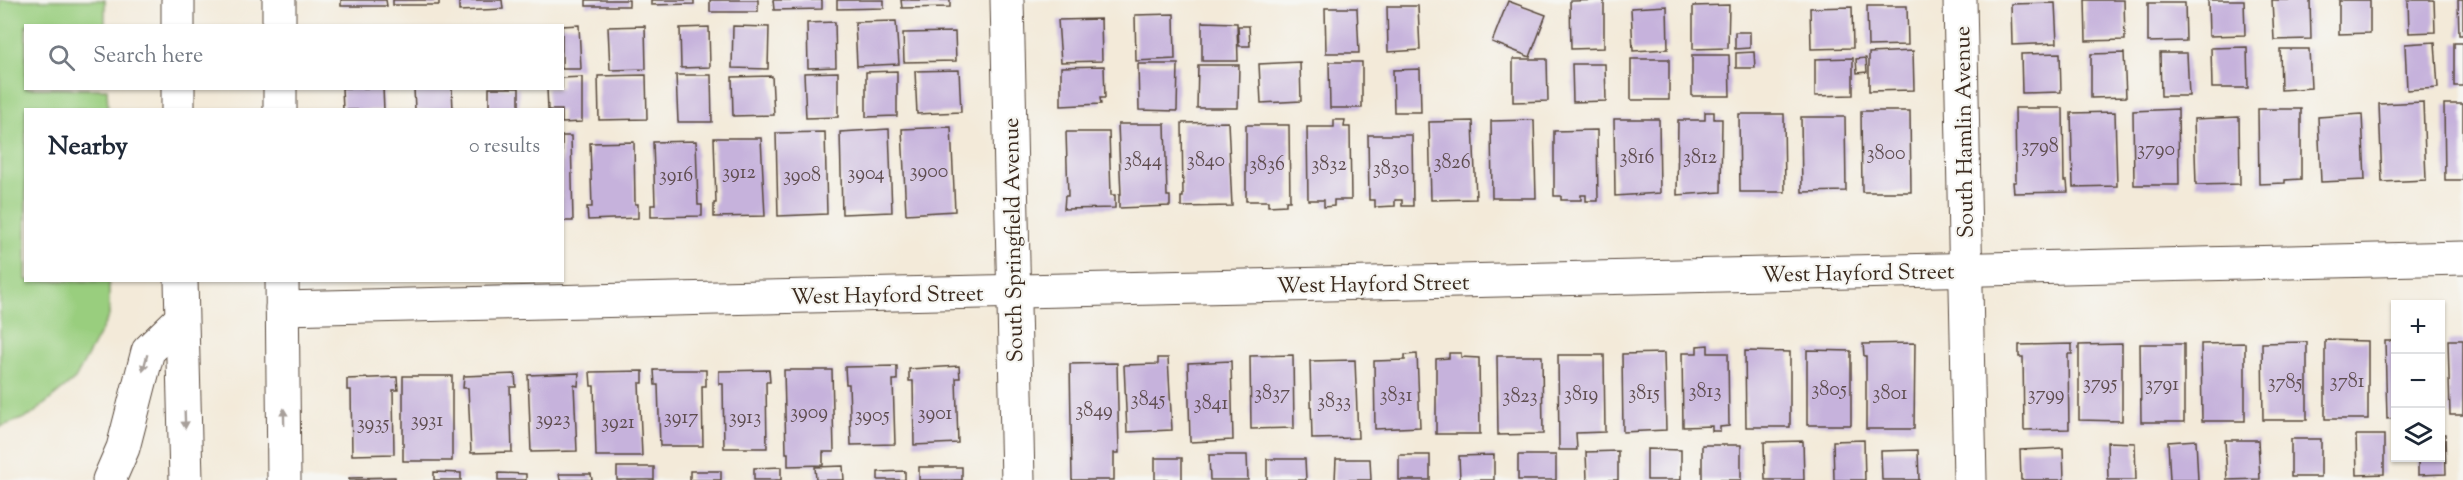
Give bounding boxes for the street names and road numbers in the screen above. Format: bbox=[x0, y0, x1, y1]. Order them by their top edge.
street label: South Hamlin Avenue bbox=[1948, 26, 1984, 238]
street label: South Springfield Avenue bbox=[997, 117, 1033, 363]
street label: West Hayford Street bbox=[1761, 257, 1955, 293]
street label: West Hayford Street bbox=[1276, 268, 1470, 304]
street label: West Hayford Street bbox=[790, 279, 984, 315]

